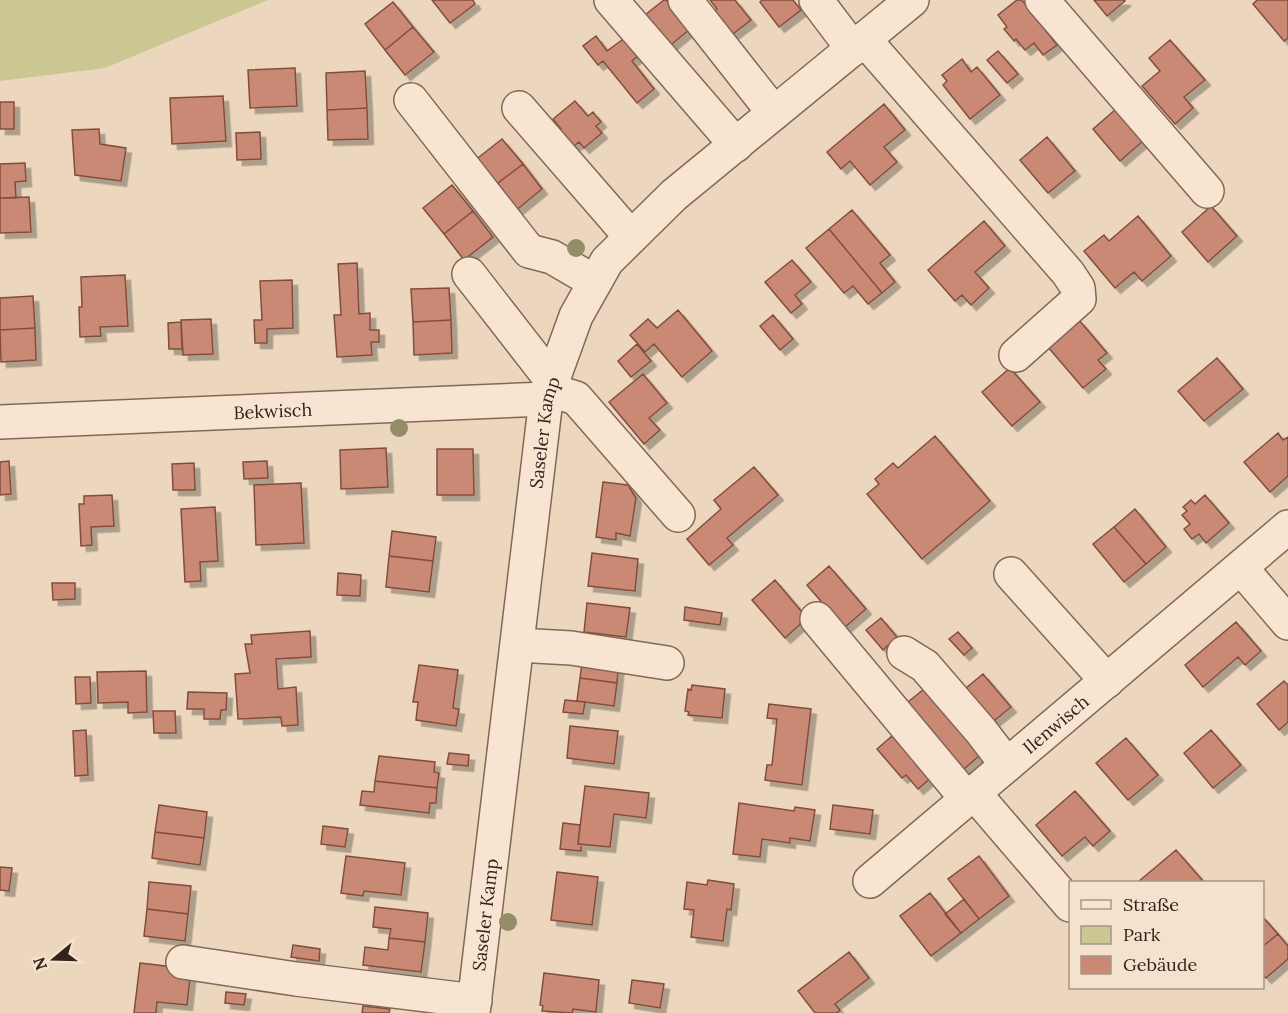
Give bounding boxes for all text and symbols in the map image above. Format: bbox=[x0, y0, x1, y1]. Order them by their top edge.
street label: Saseler Kamp bbox=[524, 373, 565, 490]
street label: Bekwisch bbox=[233, 397, 313, 424]
street label: Ilenwisch bbox=[1018, 689, 1093, 758]
street label: Saseler Kamp bbox=[467, 857, 503, 972]
legend bbox=[1069, 881, 1264, 989]
text: Straße bbox=[1123, 893, 1179, 916]
text: Park bbox=[1123, 923, 1161, 946]
north arrow bbox=[24, 929, 84, 989]
text: Gebäude bbox=[1123, 953, 1198, 976]
text: N bbox=[28, 955, 51, 973]

